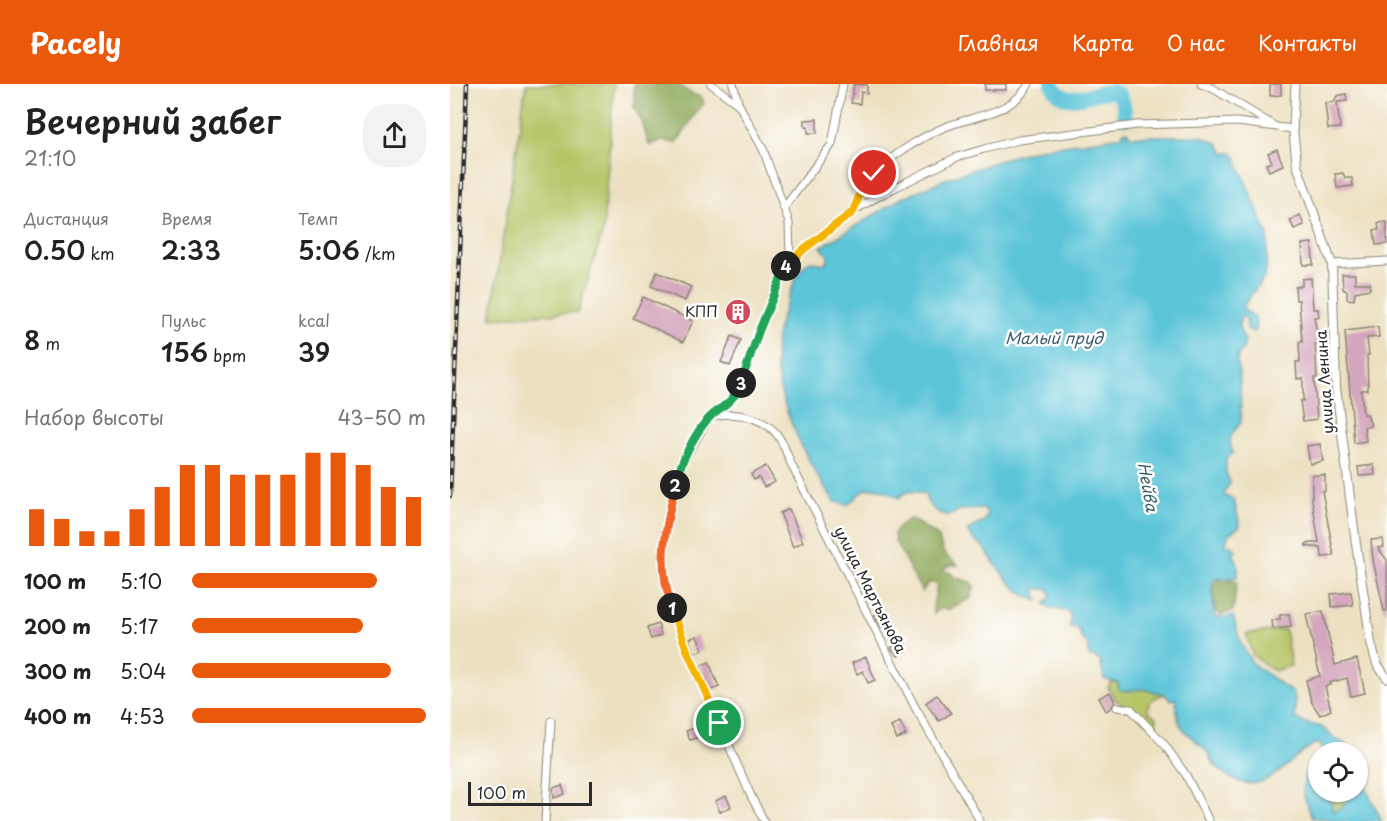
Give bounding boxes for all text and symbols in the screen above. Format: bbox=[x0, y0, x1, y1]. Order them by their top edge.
text: Pacely bbox=[30, 21, 121, 64]
text: Главная bbox=[958, 26, 1039, 58]
text: Карта bbox=[1072, 26, 1134, 58]
text: О нас bbox=[1167, 26, 1225, 58]
text: Контакты bbox=[1258, 26, 1357, 58]
text: Вечерний забег bbox=[24, 95, 281, 145]
button: share bbox=[363, 104, 426, 167]
text: 21:10 bbox=[24, 143, 76, 173]
pin bbox=[848, 147, 899, 198]
icon: check bbox=[857, 156, 890, 189]
text: Дистанция bbox=[24, 206, 109, 230]
text: Время bbox=[161, 206, 212, 230]
text: Темп bbox=[298, 206, 338, 230]
text: 0.50 bbox=[24, 230, 85, 269]
text: 2:33 bbox=[161, 230, 221, 269]
text: 5:06 bbox=[298, 230, 360, 269]
text: km bbox=[85, 241, 115, 265]
text: /km bbox=[360, 241, 396, 265]
pin: 4 bbox=[771, 251, 801, 281]
text: 4 bbox=[781, 254, 791, 278]
building icon: КПП bbox=[723, 297, 753, 327]
place label: КПП bbox=[685, 299, 718, 322]
text: Пульс bbox=[161, 308, 206, 332]
text: kcal bbox=[298, 308, 330, 332]
text: 8 bbox=[24, 320, 40, 359]
water label: Малый пруд bbox=[1005, 325, 1105, 349]
street label: улица Ленина bbox=[1308, 329, 1339, 435]
text: m bbox=[40, 331, 60, 355]
text: 156 bbox=[161, 332, 208, 371]
text: 39 bbox=[298, 332, 330, 371]
text: bpm bbox=[208, 343, 246, 367]
pin: 3 bbox=[726, 368, 756, 398]
text: 3 bbox=[736, 371, 746, 395]
text: Набор высоты bbox=[24, 402, 164, 432]
text: 43–50 m bbox=[338, 402, 426, 432]
water label: Нейва bbox=[1133, 460, 1165, 514]
pin: 2 bbox=[660, 470, 690, 500]
text: 2 bbox=[669, 473, 681, 497]
street label: улица Мартьянова bbox=[829, 522, 914, 657]
text: 100 m bbox=[24, 566, 86, 596]
text: 5:10 bbox=[120, 566, 162, 596]
pin: 1 bbox=[657, 593, 687, 623]
text: 1 bbox=[668, 596, 676, 620]
text: 200 m bbox=[24, 611, 91, 641]
text: 5:17 bbox=[120, 611, 158, 641]
text: 300 m bbox=[24, 656, 92, 686]
text: 5:04 bbox=[120, 656, 166, 686]
pin bbox=[693, 697, 744, 748]
text: 400 m bbox=[24, 701, 92, 731]
text: 4:53 bbox=[120, 701, 165, 731]
icon: arrive bbox=[702, 706, 735, 739]
map controls bbox=[1308, 742, 1368, 802]
button: locate bbox=[1308, 742, 1368, 802]
scale bar bbox=[468, 779, 592, 806]
text: 100 m bbox=[477, 780, 526, 804]

